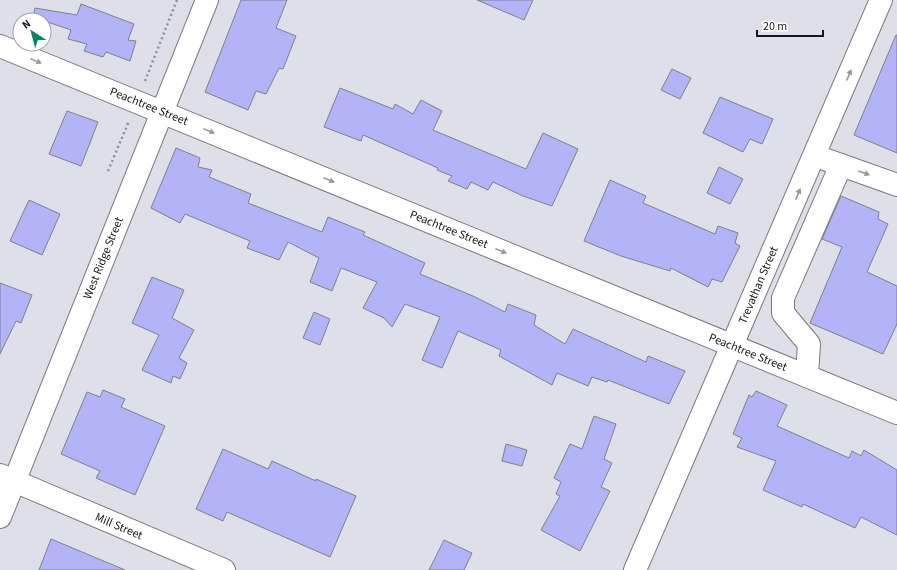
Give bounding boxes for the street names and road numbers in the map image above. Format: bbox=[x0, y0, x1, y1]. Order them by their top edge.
street label: Peachtree Street bbox=[107, 83, 190, 130]
street label: Peachtree Street bbox=[407, 206, 490, 253]
street label: West Ridge Street bbox=[79, 214, 128, 302]
street label: Trevathan Street bbox=[734, 244, 782, 327]
street label: Peachtree Street bbox=[706, 329, 789, 376]
street label: Mill Street bbox=[92, 509, 145, 544]

